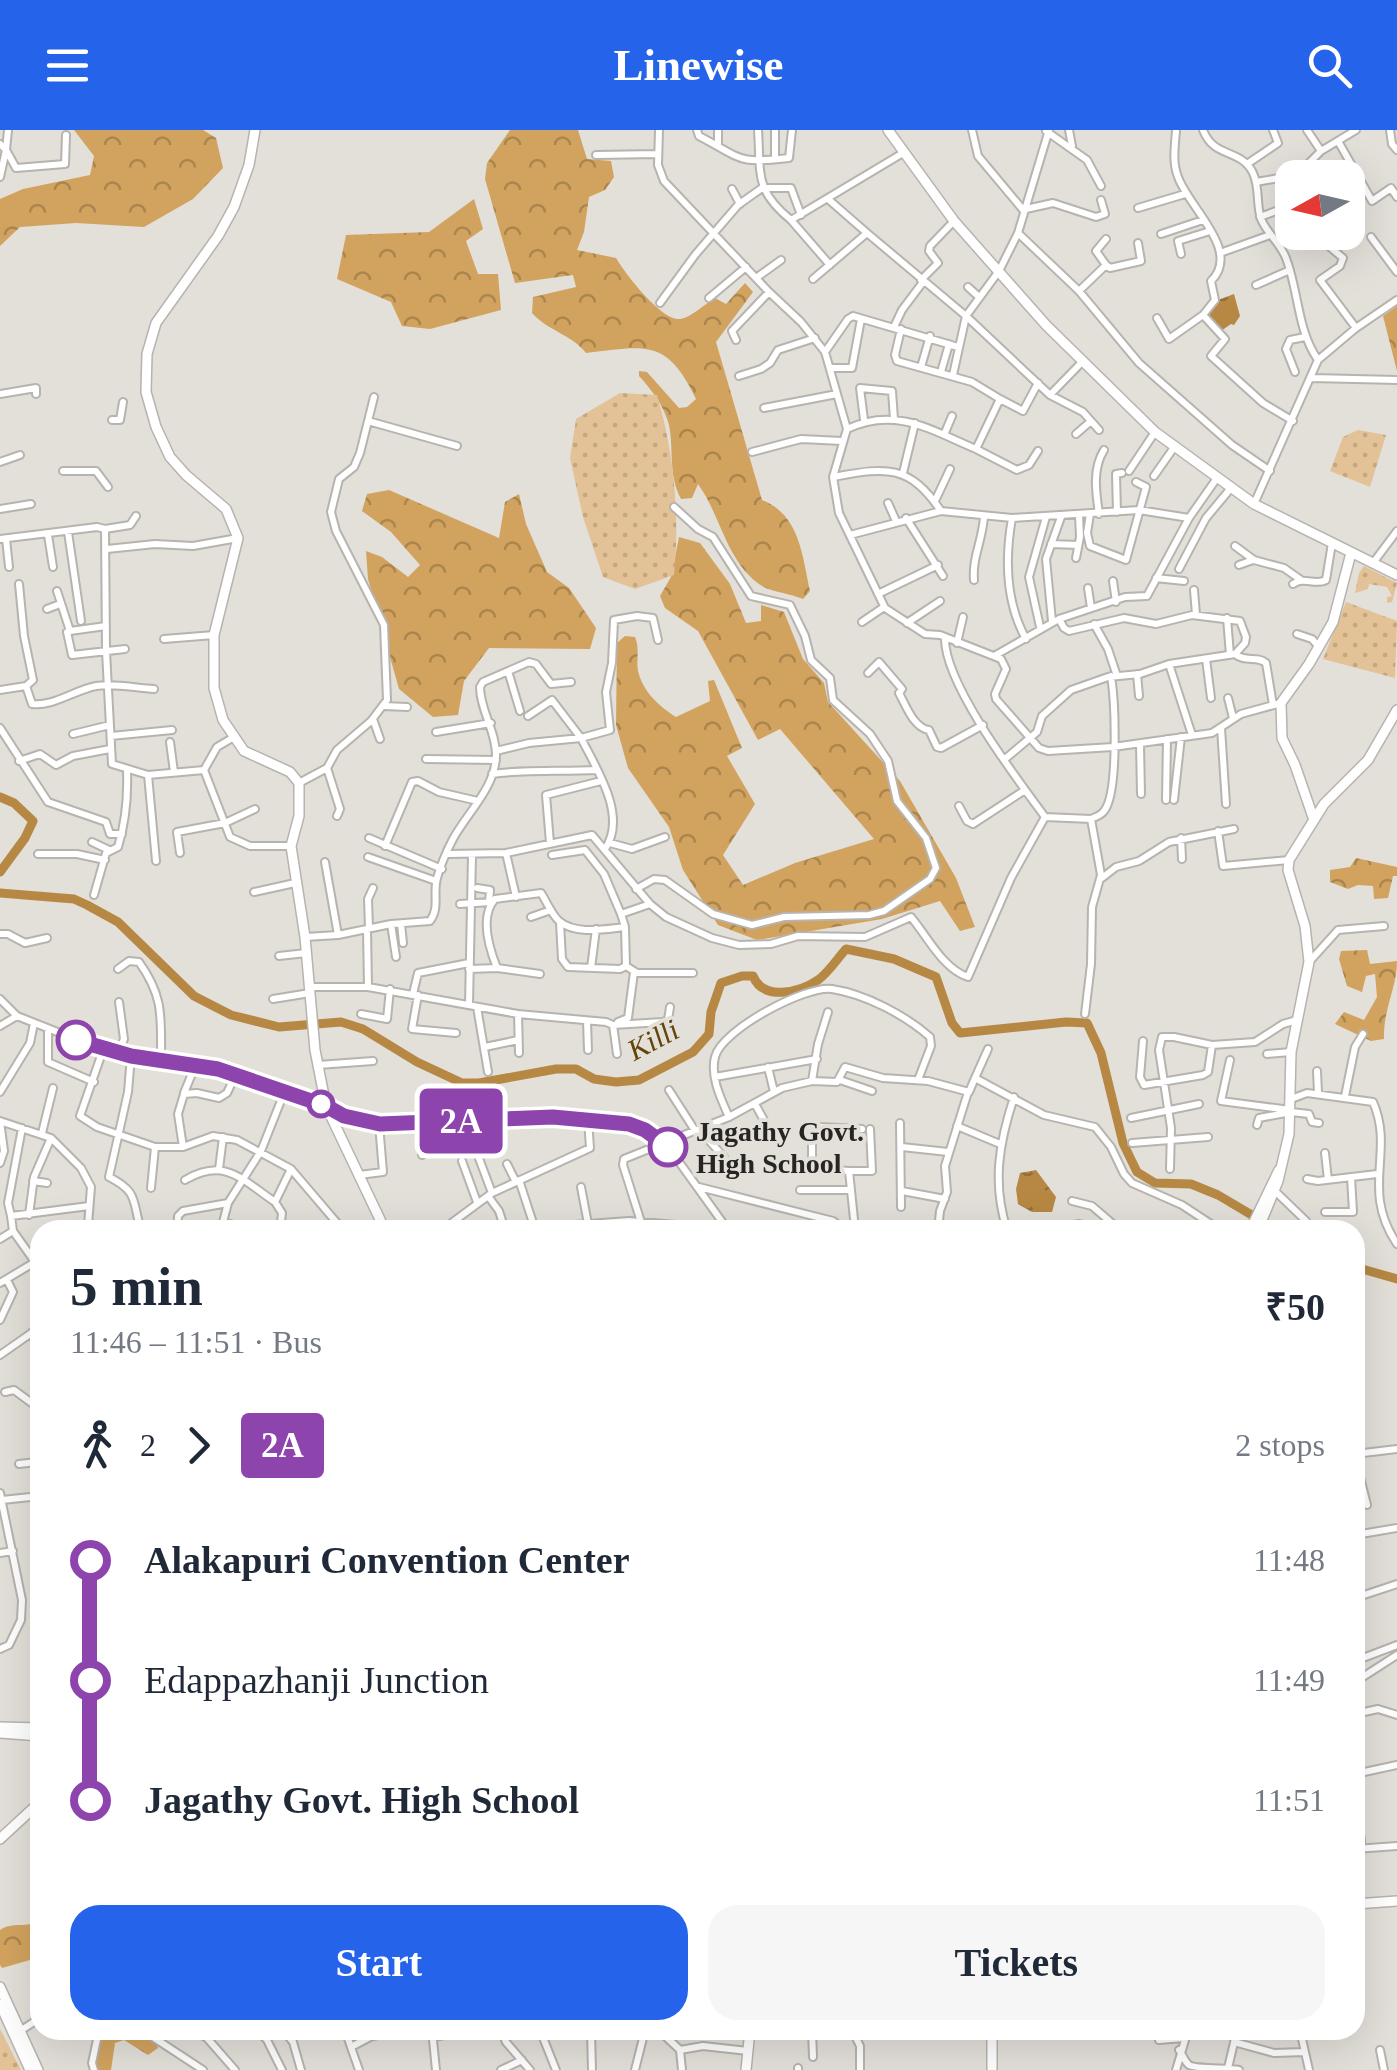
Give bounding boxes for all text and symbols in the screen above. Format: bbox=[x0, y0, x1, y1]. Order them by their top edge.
icon: menu bbox=[40, 38, 95, 93]
icon: search bbox=[1302, 38, 1357, 93]
text: Linewise bbox=[613, 40, 784, 90]
north arrow bbox=[1275, 160, 1365, 250]
map controls bbox=[1275, 160, 1365, 250]
water label: Killi bbox=[621, 1012, 684, 1067]
unlabelled marker bbox=[57, 1021, 95, 1059]
line badge: 2A bbox=[416, 1088, 506, 1154]
unlabelled marker bbox=[308, 1091, 334, 1117]
text: 2A bbox=[440, 1102, 482, 1141]
place label: Jagathy Govt. High School bbox=[696, 1116, 864, 1179]
marker: Jagathy Govt. High School bbox=[649, 1128, 687, 1166]
text: 5 min bbox=[70, 1256, 203, 1317]
text: ₹50 bbox=[1265, 1286, 1325, 1328]
text: 11:46 – 11:51 · Bus bbox=[70, 1324, 322, 1360]
icon: walk bbox=[70, 1418, 125, 1473]
icon: forward bbox=[171, 1418, 226, 1473]
text: 2A bbox=[261, 1426, 304, 1465]
text: 2 bbox=[140, 1427, 156, 1463]
text: 2 stops bbox=[1235, 1427, 1325, 1463]
text: Alakapuri Convention Center bbox=[144, 1539, 630, 1581]
text: 11:48 bbox=[1253, 1542, 1325, 1578]
text: Edappazhanji Junction bbox=[144, 1659, 489, 1701]
text: 11:49 bbox=[1253, 1662, 1325, 1698]
text: Jagathy Govt. High School bbox=[144, 1779, 579, 1821]
text: 11:51 bbox=[1253, 1782, 1325, 1818]
button: Start bbox=[70, 1905, 688, 2020]
button: Tickets bbox=[708, 1905, 1325, 2020]

